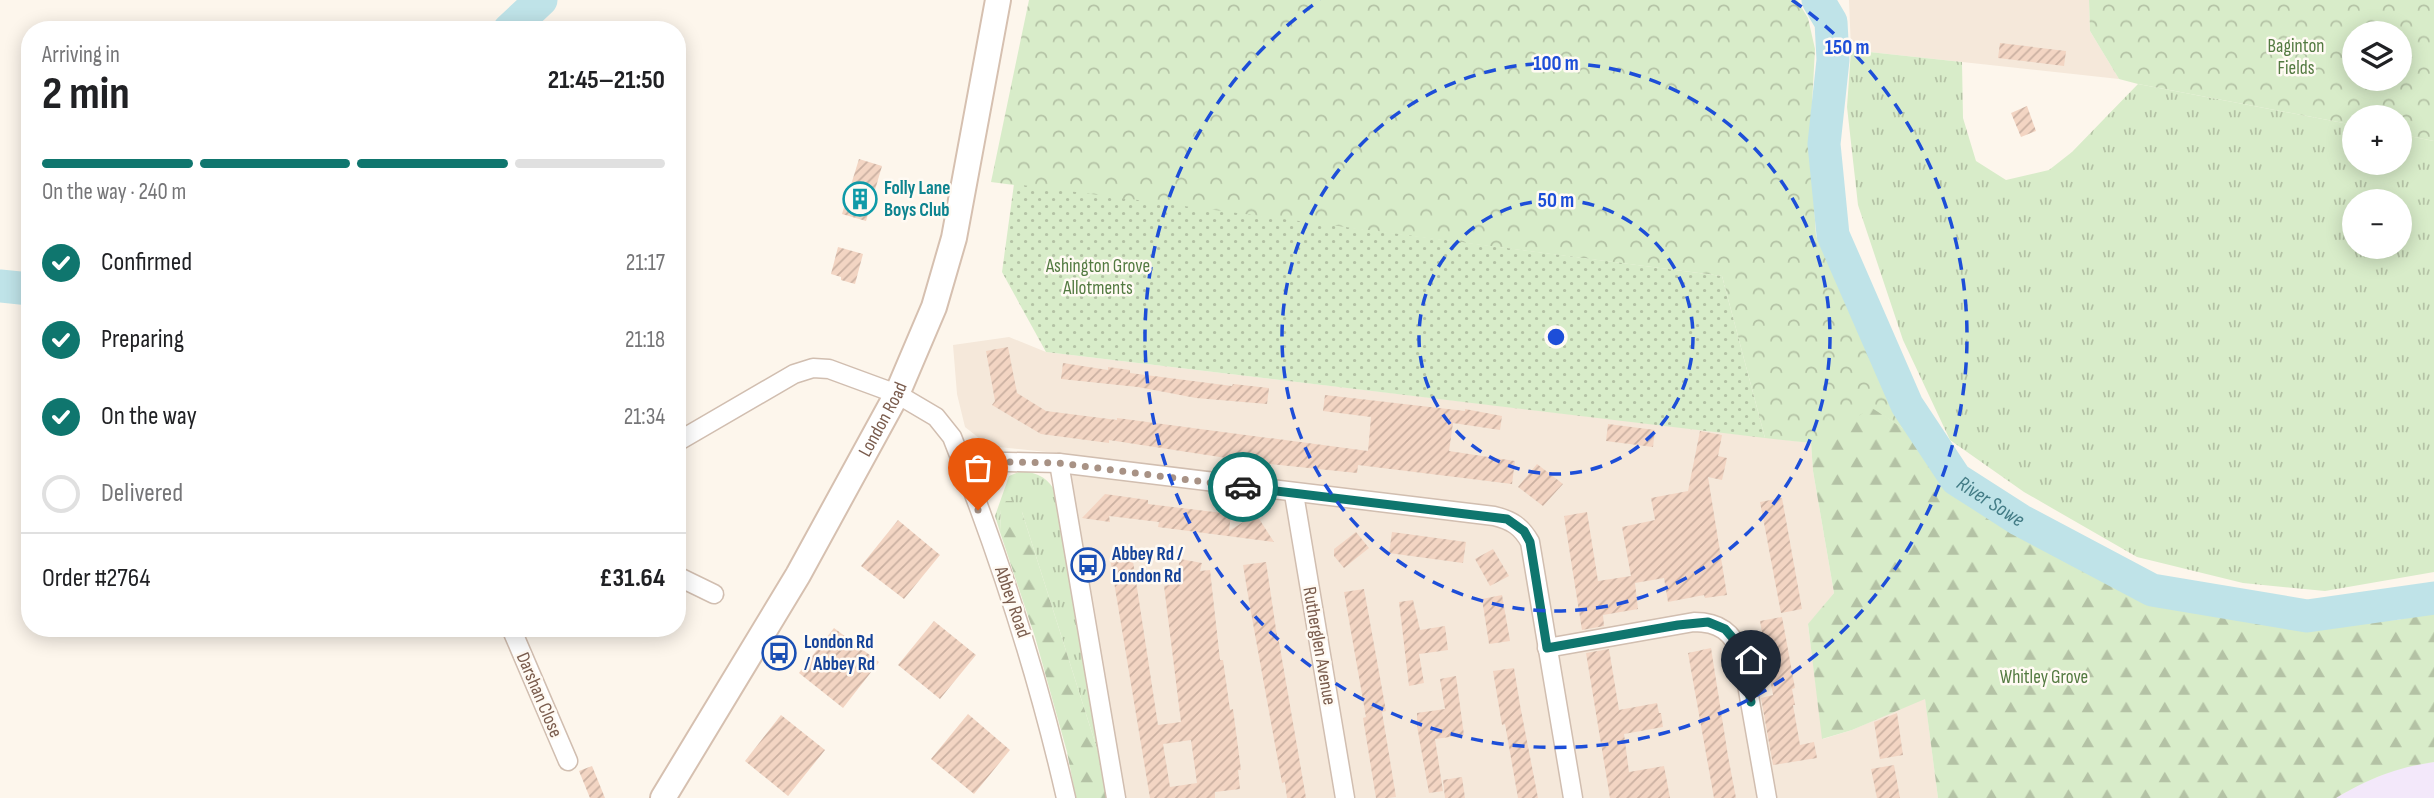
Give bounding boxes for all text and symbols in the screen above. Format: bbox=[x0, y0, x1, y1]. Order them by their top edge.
map controls bbox=[2342, 21, 2412, 259]
button: layers bbox=[2342, 21, 2412, 91]
text: 150 m bbox=[1825, 35, 1869, 60]
park label: Baginton Fields bbox=[2268, 35, 2324, 80]
text: Arriving in bbox=[42, 41, 120, 69]
text: 100 m bbox=[1533, 51, 1579, 76]
text: 21:45–21:50 bbox=[548, 65, 665, 96]
text: 2 min bbox=[42, 67, 130, 122]
button: + bbox=[2342, 105, 2412, 175]
place label: Folly Lane Boys Club bbox=[884, 177, 950, 222]
text: On the way · 240 m bbox=[42, 178, 186, 206]
building icon: Folly Lane Boys Club bbox=[841, 180, 879, 218]
text: 50 m bbox=[1538, 188, 1574, 213]
button: − bbox=[2342, 189, 2412, 259]
icon: check bbox=[42, 244, 80, 282]
text: Confirmed bbox=[101, 247, 192, 278]
text: 21:17 bbox=[626, 249, 665, 277]
park label: Ashington Grove Allotments bbox=[1045, 255, 1150, 300]
icon: check bbox=[42, 321, 80, 359]
text: Preparing bbox=[101, 324, 184, 355]
centre of rings bbox=[1544, 325, 1568, 349]
text: 21:18 bbox=[625, 326, 665, 354]
street label: London Road bbox=[853, 379, 912, 461]
icon: check bbox=[42, 398, 80, 436]
text: On the way bbox=[101, 401, 197, 432]
text: 21:34 bbox=[624, 403, 665, 431]
pin bbox=[948, 438, 1008, 510]
icon: bag bbox=[959, 449, 997, 487]
courier bbox=[1208, 452, 1278, 522]
icon: car bbox=[1224, 468, 1262, 506]
water label: River Sowe bbox=[1952, 470, 2029, 532]
text: Delivered bbox=[101, 478, 183, 509]
place label: Abbey Rd / London Rd bbox=[1111, 543, 1184, 588]
bus stop icon: Abbey Rd / London Rd bbox=[1069, 546, 1107, 584]
street label: Abbey Road bbox=[989, 562, 1035, 641]
text: Order #2764 bbox=[42, 563, 150, 594]
text: £31.64 bbox=[599, 563, 665, 594]
street label: Rutherglen Avenue bbox=[1297, 585, 1341, 707]
pin bbox=[1721, 630, 1781, 702]
place label: London Rd / Abbey Rd bbox=[804, 631, 875, 676]
bus stop icon: London Rd / Abbey Rd bbox=[760, 634, 798, 672]
icon: home bbox=[1732, 641, 1770, 679]
street label: Darshan Close bbox=[511, 649, 567, 741]
park label: Whitley Grove bbox=[2000, 666, 2088, 689]

